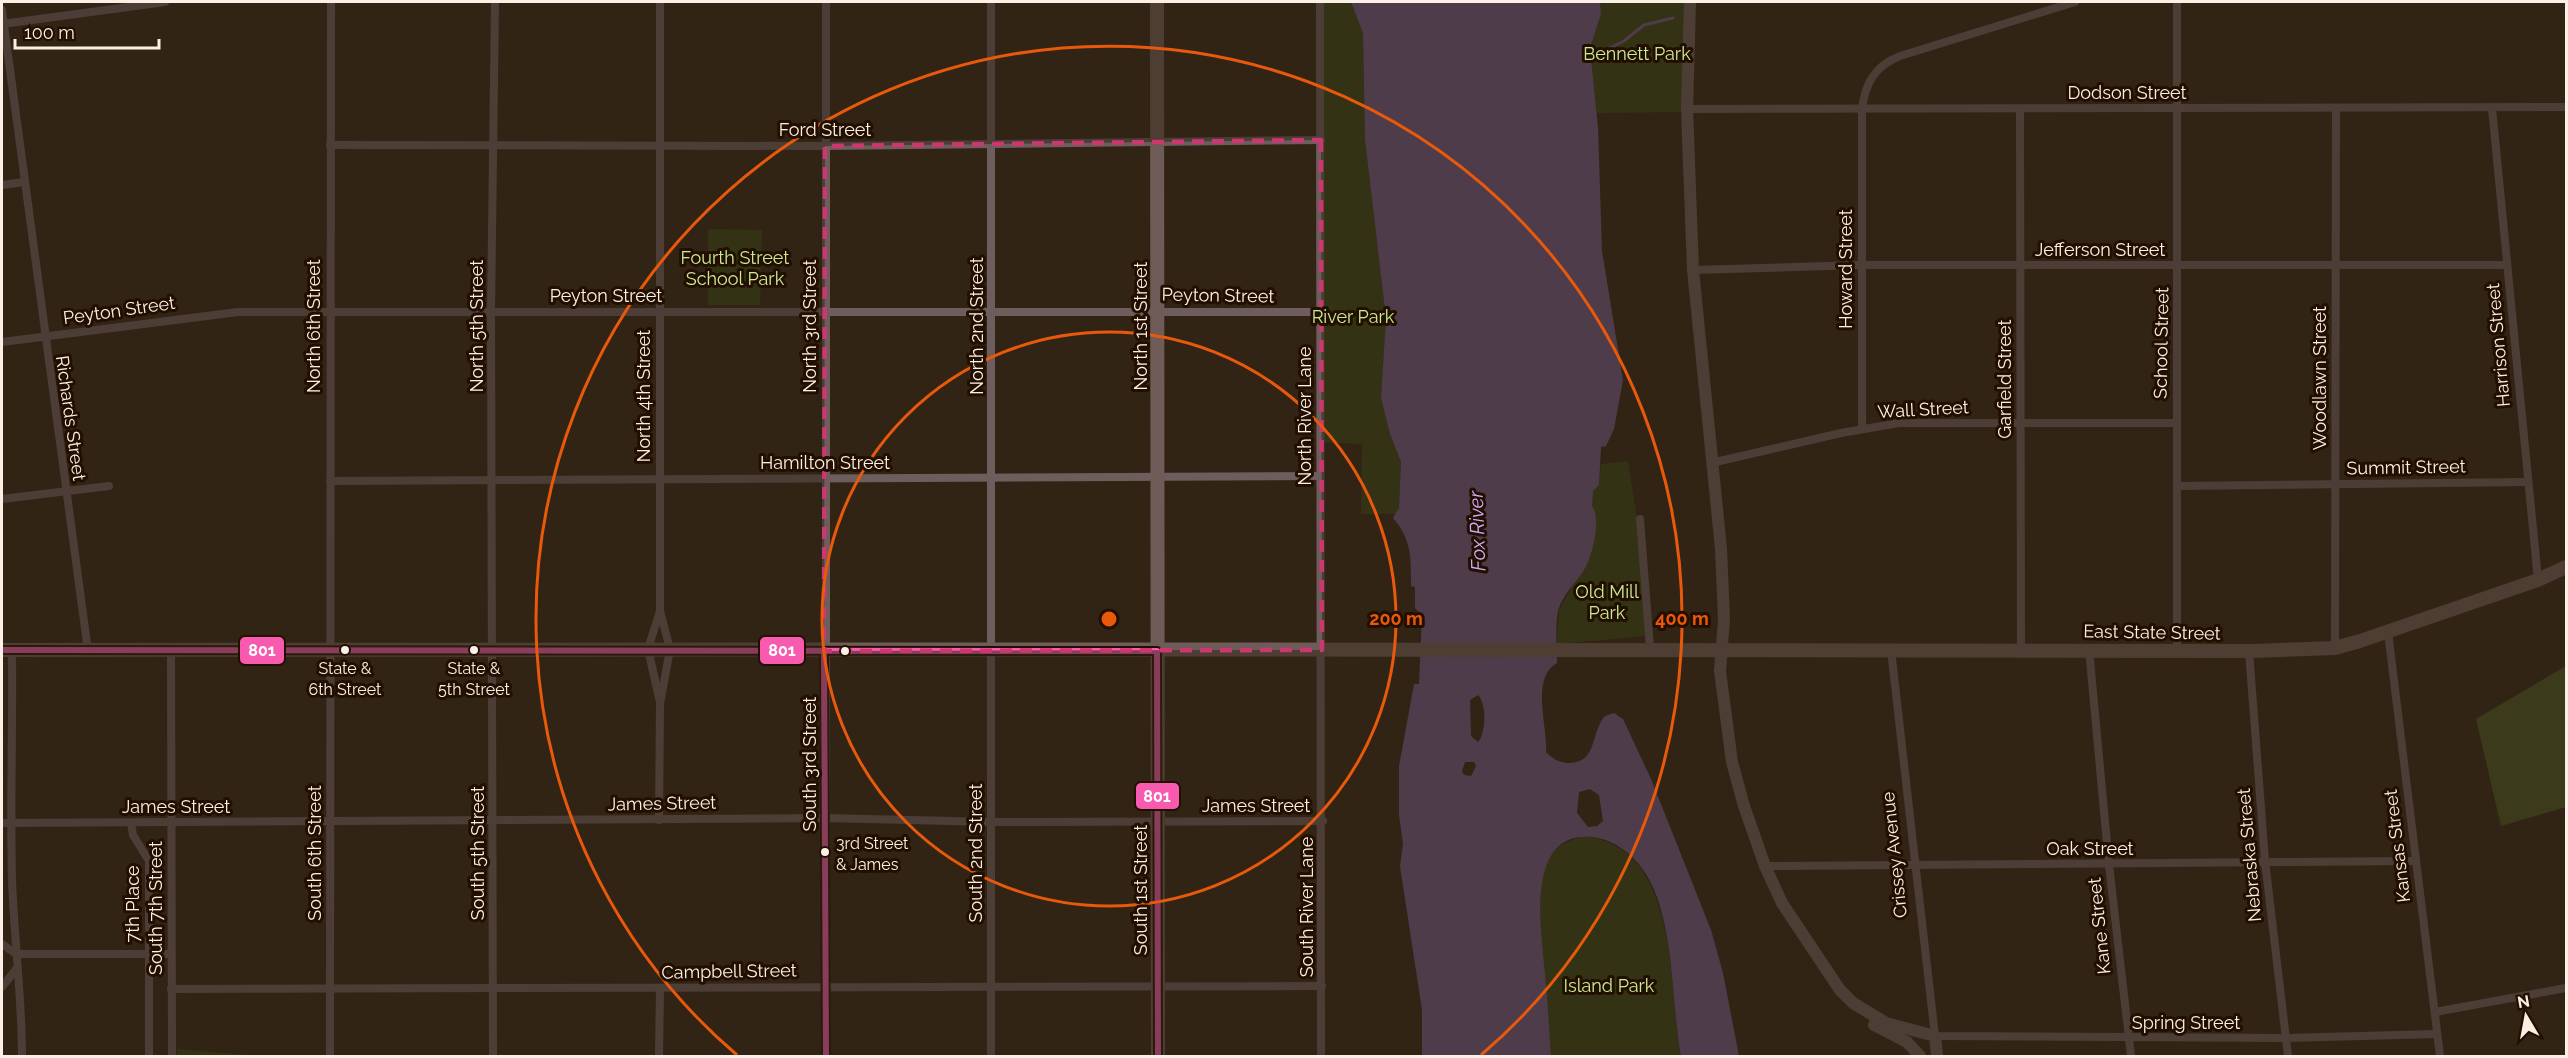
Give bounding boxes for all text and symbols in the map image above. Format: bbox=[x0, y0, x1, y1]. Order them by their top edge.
scale bar bbox=[15, 12, 159, 50]
text: 100 m bbox=[24, 22, 75, 43]
park label: Bennett Park bbox=[1583, 43, 1691, 64]
street label: Dodson Street bbox=[2067, 82, 2187, 103]
street label: Ford Street bbox=[779, 119, 871, 140]
street label: Howard Street bbox=[1835, 209, 1856, 329]
street label: Jefferson Street bbox=[2035, 239, 2165, 260]
park label: Fourth Street School Park bbox=[681, 247, 789, 289]
street label: North 2nd Street bbox=[966, 257, 987, 395]
street label: North 6th Street bbox=[303, 259, 324, 393]
street label: North 3rd Street bbox=[799, 259, 820, 393]
street label: North 5th Street bbox=[466, 260, 487, 392]
street label: North 1st Street bbox=[1130, 262, 1151, 390]
street label: Harrison Street bbox=[2482, 282, 2514, 408]
street label: Peyton Street bbox=[1161, 284, 1275, 306]
street label: Peyton Street bbox=[550, 285, 662, 306]
street label: School Street bbox=[2150, 287, 2172, 399]
street label: Peyton Street bbox=[62, 292, 176, 328]
park label: River Park bbox=[1312, 306, 1395, 327]
street label: Woodlawn Street bbox=[2309, 306, 2330, 450]
street label: Garfield Street bbox=[1994, 319, 2015, 439]
street label: North 4th Street bbox=[633, 330, 654, 462]
street label: North River Lane bbox=[1294, 346, 1315, 486]
street label: Richards Street bbox=[52, 354, 90, 482]
street label: Wall Street bbox=[1877, 396, 1969, 422]
street label: Hamilton Street bbox=[760, 452, 890, 473]
street label: Summit Street bbox=[2346, 455, 2466, 479]
water label: Fox River bbox=[1464, 489, 1490, 572]
park label: Old Mill Park bbox=[1575, 581, 1639, 623]
text: 200 m bbox=[1369, 608, 1423, 629]
text: 400 m bbox=[1655, 608, 1709, 629]
centre of rings bbox=[1099, 609, 1119, 629]
street label: East State Street bbox=[2083, 620, 2221, 644]
line badge: 801 bbox=[239, 636, 285, 665]
line badge: 801 bbox=[759, 636, 805, 665]
text: 801 bbox=[248, 641, 276, 660]
text: 801 bbox=[768, 641, 796, 660]
marker: State & 6th Street bbox=[339, 644, 351, 656]
marker: State & 5th Street bbox=[468, 644, 480, 656]
unlabelled marker bbox=[839, 645, 851, 657]
place label: State & 6th Street bbox=[309, 659, 382, 699]
place label: State & 5th Street bbox=[438, 659, 511, 699]
street label: South 3rd Street bbox=[799, 697, 820, 831]
line badge: 801 bbox=[1135, 782, 1180, 810]
street label: South 2nd Street bbox=[965, 783, 986, 923]
street label: South 6th Street bbox=[304, 785, 325, 921]
street label: South 5th Street bbox=[467, 786, 488, 920]
text: 801 bbox=[1143, 787, 1171, 806]
street label: Nebraska Street bbox=[2233, 787, 2265, 923]
street label: Kansas Street bbox=[2380, 788, 2414, 904]
street label: Crissey Avenue bbox=[1877, 790, 1911, 919]
street label: James Street bbox=[608, 792, 716, 814]
street label: James Street bbox=[1202, 795, 1310, 816]
street label: James Street bbox=[122, 796, 230, 817]
street label: South 1st Street bbox=[1130, 825, 1151, 955]
place label: 3rd Street & James bbox=[836, 834, 909, 874]
street label: South River Lane bbox=[1296, 836, 1317, 977]
street label: Oak Street bbox=[2046, 838, 2134, 859]
street label: South 7th Street bbox=[145, 841, 166, 975]
marker: 3rd Street & James bbox=[819, 846, 831, 858]
street label: 7th Place bbox=[122, 865, 143, 943]
street label: Kane Street bbox=[2083, 877, 2115, 975]
street label: Campbell Street bbox=[661, 959, 797, 983]
park label: Island Park bbox=[1564, 975, 1655, 996]
north arrow bbox=[2496, 986, 2556, 1046]
text: N bbox=[2516, 991, 2531, 1012]
street label: Spring Street bbox=[2132, 1012, 2240, 1033]

